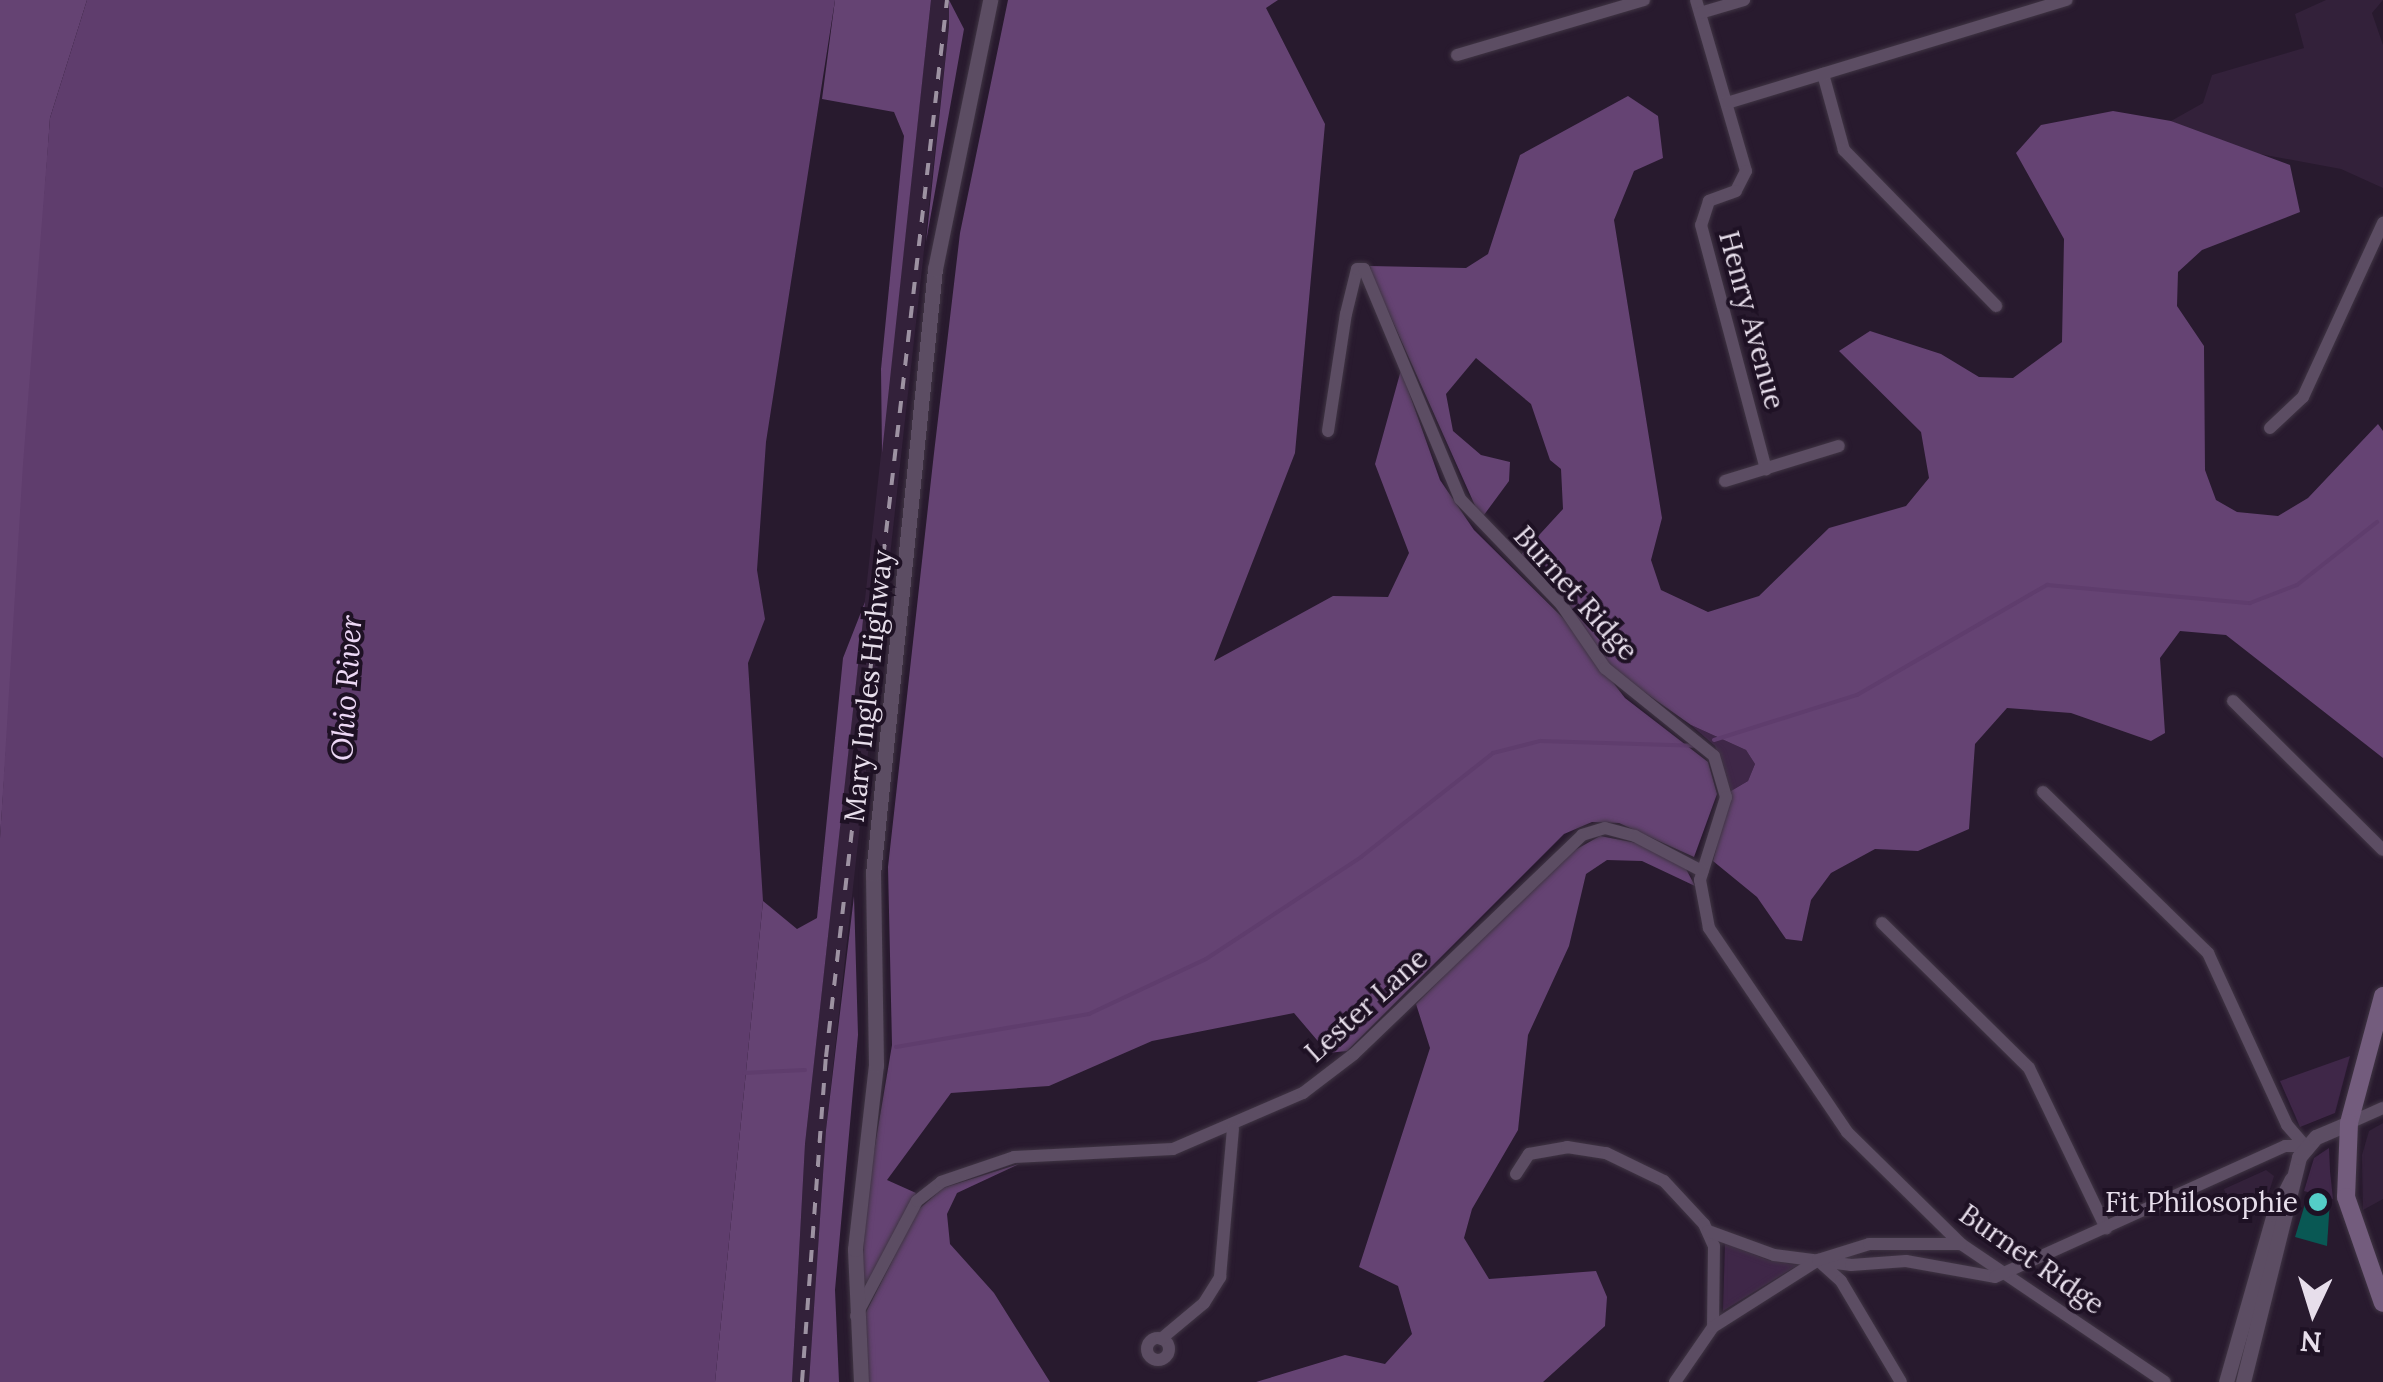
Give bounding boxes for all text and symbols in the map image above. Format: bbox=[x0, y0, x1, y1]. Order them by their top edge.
street label: Henry Avenue bbox=[1712, 227, 1792, 413]
street label: Burnet Ridge bbox=[1507, 519, 1645, 667]
street label: Mary Ingles Highway bbox=[837, 548, 899, 824]
water label: Ohio River bbox=[323, 614, 369, 762]
street label: Lester Lane bbox=[1298, 941, 1434, 1069]
place label: Fit Philosophie bbox=[2105, 1185, 2298, 1219]
marker: Fit Philosophie bbox=[2307, 1191, 2329, 1213]
street label: Burnet Ridge bbox=[1953, 1197, 2111, 1321]
north arrow bbox=[2263, 1262, 2363, 1362]
text: N bbox=[2299, 1323, 2323, 1361]

